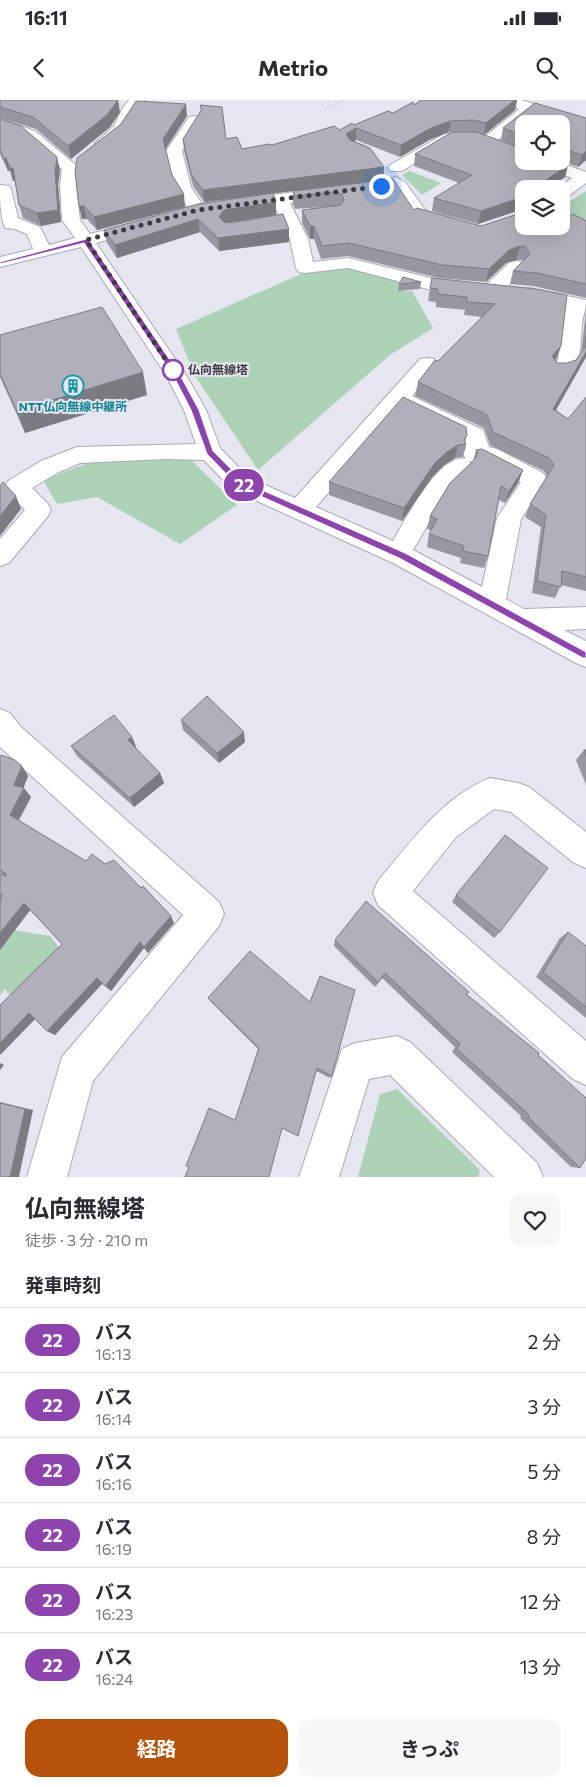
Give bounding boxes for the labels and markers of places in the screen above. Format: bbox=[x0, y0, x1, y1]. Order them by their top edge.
marker: 仏向無線塔 bbox=[162, 359, 184, 381]
place label: 仏向無線塔 bbox=[188, 362, 248, 376]
building icon: NTT仏向無線中継所 bbox=[61, 374, 85, 398]
place label: NTT仏向無線中継所 bbox=[19, 399, 127, 413]

